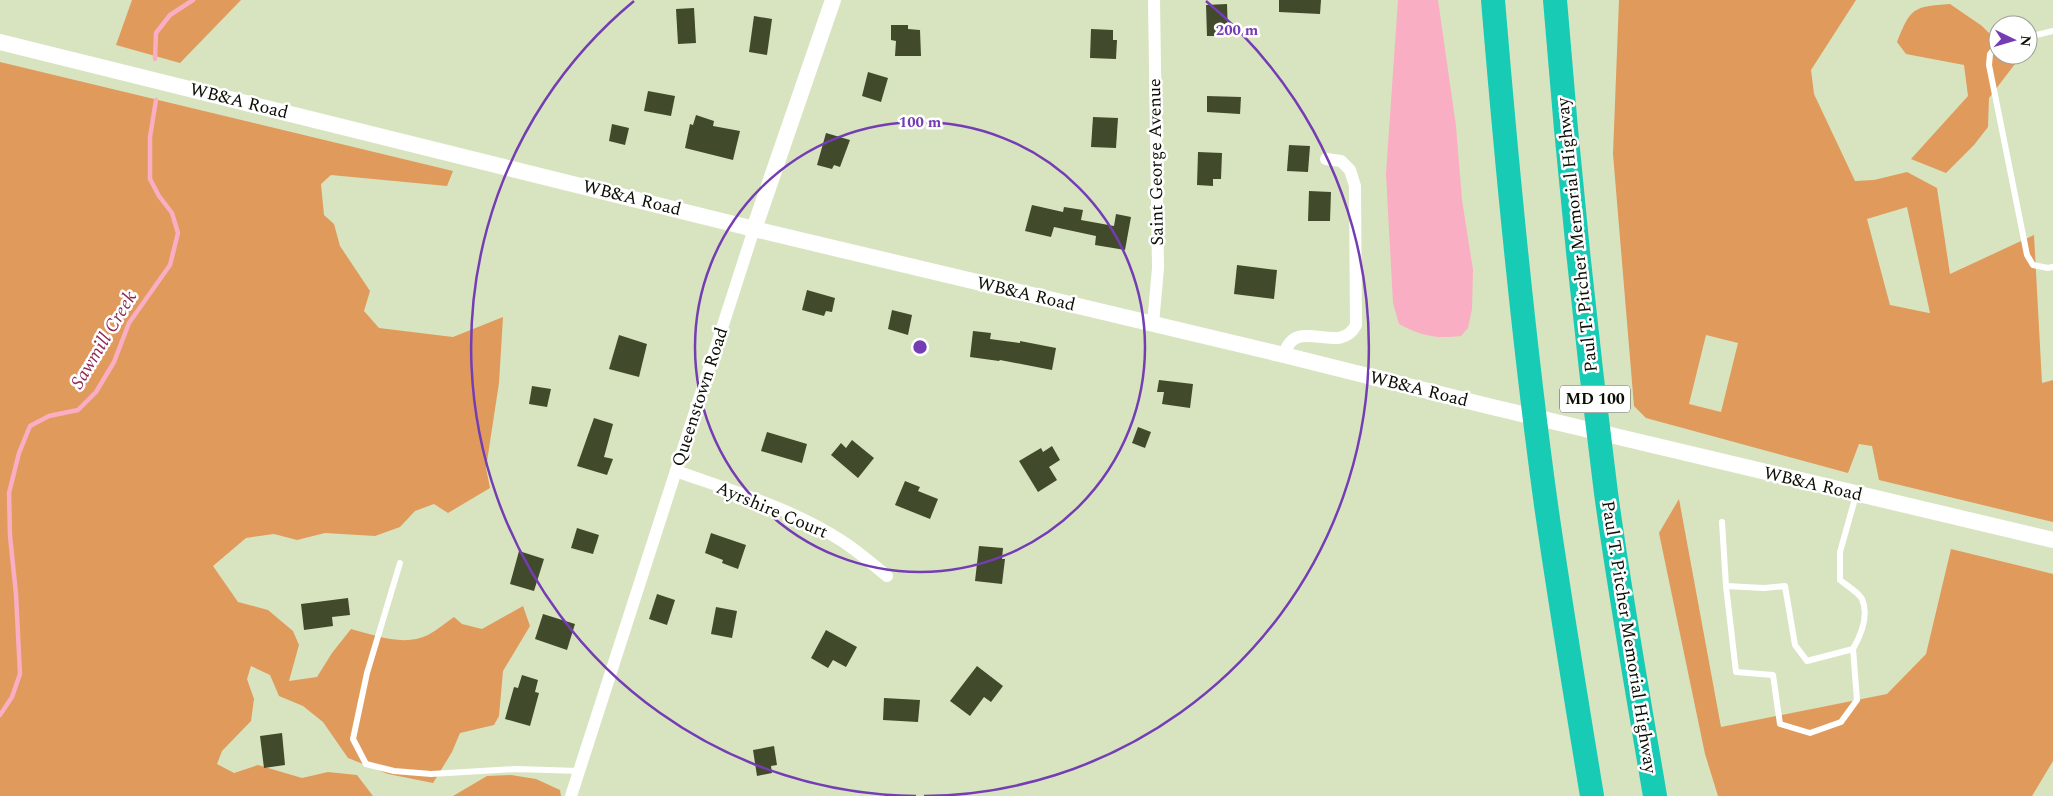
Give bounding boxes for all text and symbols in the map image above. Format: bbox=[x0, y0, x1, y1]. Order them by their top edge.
north arrow bbox=[1988, 15, 2038, 65]
text: 200 m bbox=[1216, 19, 1259, 42]
text: N bbox=[2014, 34, 2036, 48]
street label: WB&A Road bbox=[187, 76, 291, 126]
street label: Saint George Avenue bbox=[1141, 78, 1171, 246]
street label: Paul T. Pitcher Memorial Highway bbox=[1549, 95, 1605, 374]
text: 100 m bbox=[899, 111, 942, 134]
street label: WB&A Road bbox=[580, 173, 684, 223]
street label: WB&A Road bbox=[974, 270, 1078, 318]
water label: Sawmill Creek bbox=[63, 285, 145, 395]
street label: Queenstown Road bbox=[665, 324, 735, 470]
centre of rings bbox=[911, 338, 929, 356]
street label: WB&A Road bbox=[1367, 364, 1471, 414]
road number: MD 100 bbox=[1560, 386, 1630, 412]
street label: WB&A Road bbox=[1761, 460, 1865, 508]
street label: Ayrshire Court bbox=[712, 474, 832, 546]
street label: Paul T. Pitcher Memorial Highway bbox=[1594, 499, 1664, 777]

